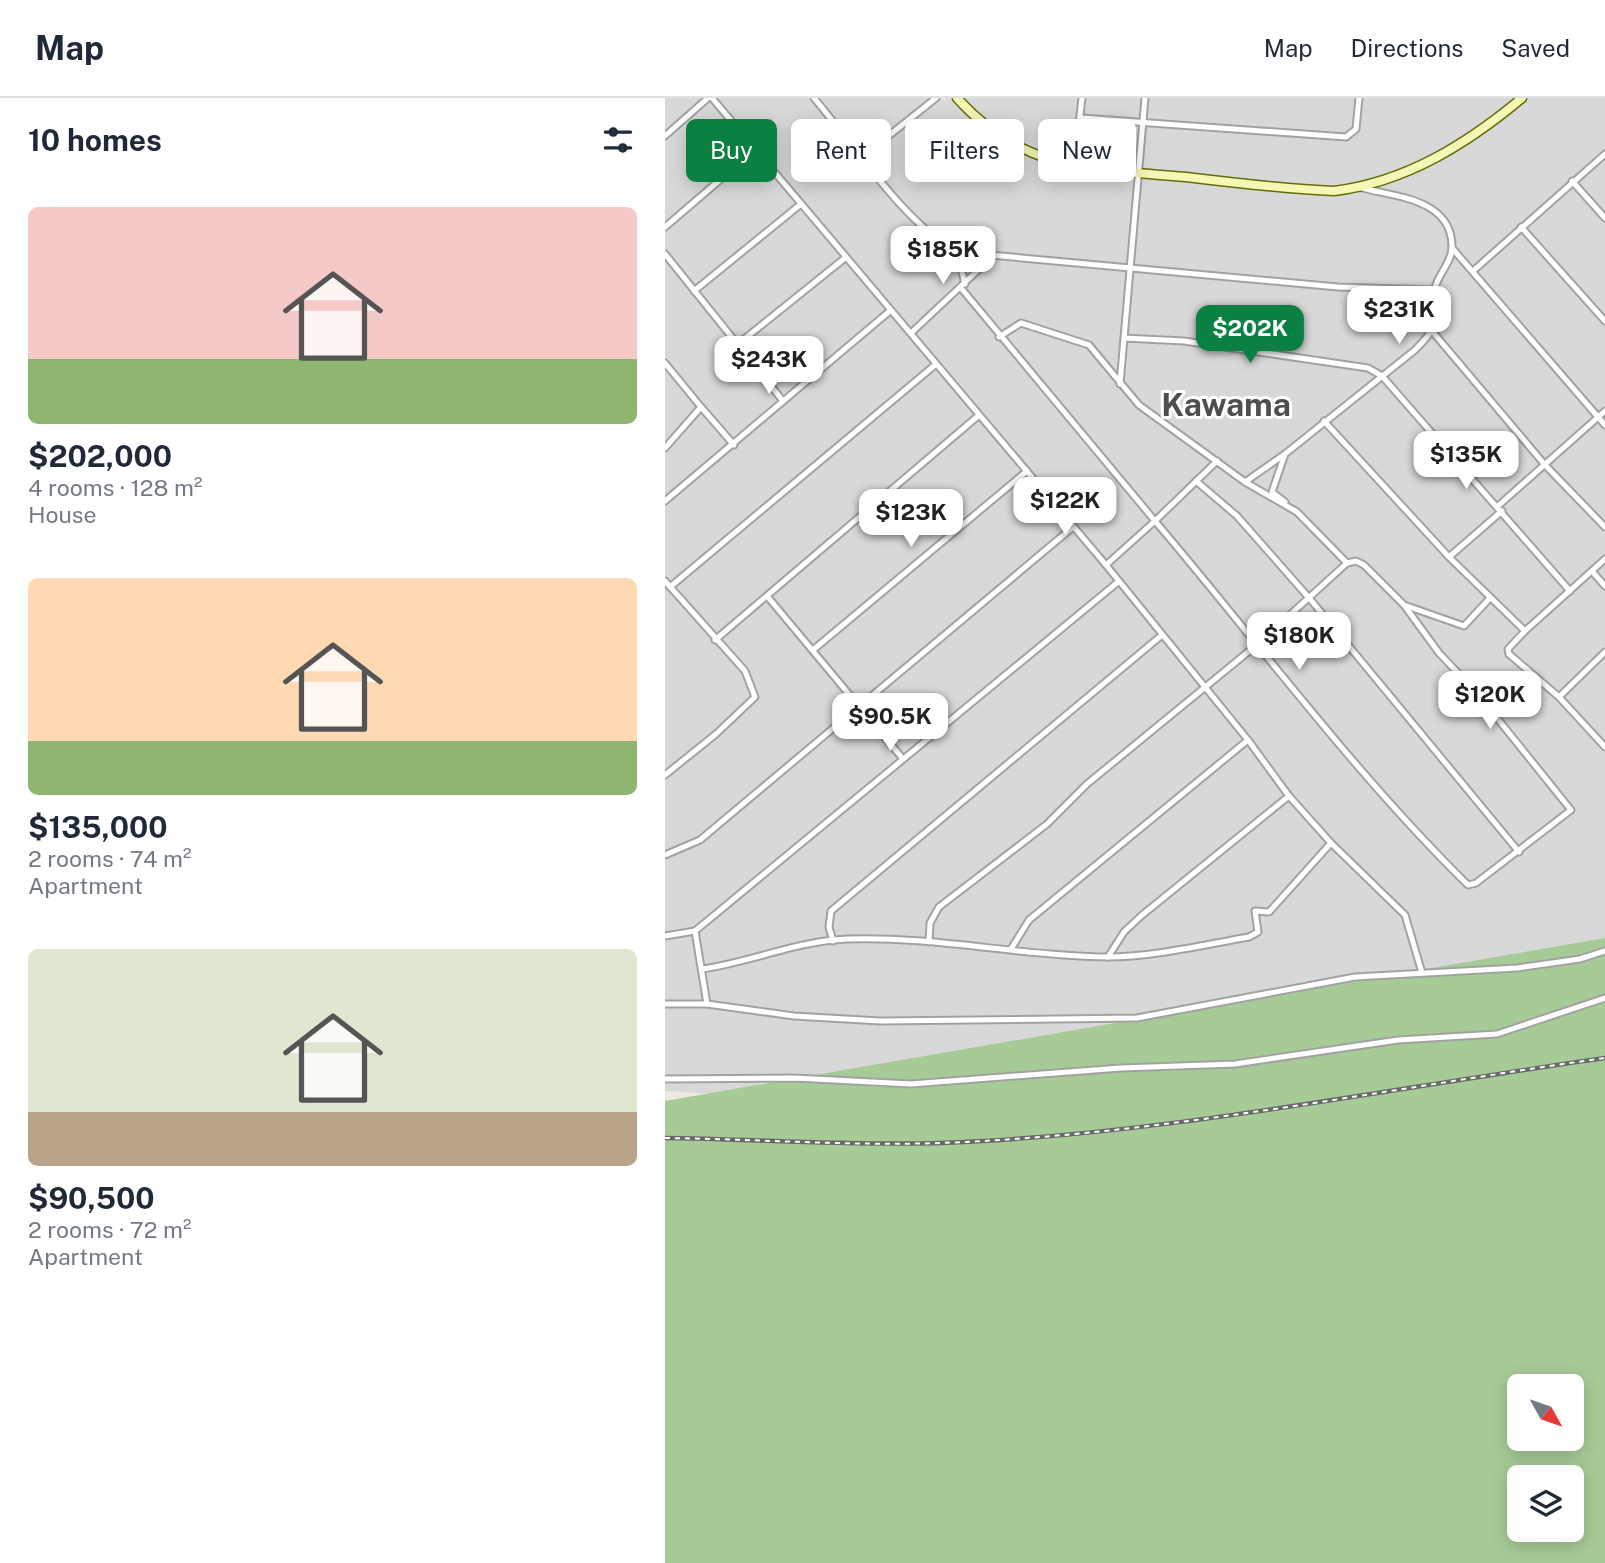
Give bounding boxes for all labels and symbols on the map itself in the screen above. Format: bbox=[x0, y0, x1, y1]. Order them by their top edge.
pin: $185K bbox=[894, 226, 992, 286]
pin: $231K bbox=[1350, 286, 1448, 346]
pin: $202K bbox=[1201, 306, 1299, 365]
pin: $243K bbox=[720, 336, 818, 396]
district label: Kawama bbox=[1161, 386, 1291, 423]
pin: $135K bbox=[1417, 432, 1515, 491]
pin: $122K bbox=[1016, 478, 1114, 537]
pin: $123K bbox=[862, 490, 960, 549]
pin: $180K bbox=[1250, 612, 1348, 672]
pin: $120K bbox=[1441, 672, 1539, 731]
pin: $90.5K bbox=[833, 694, 947, 753]
north arrow bbox=[1507, 1374, 1584, 1451]

